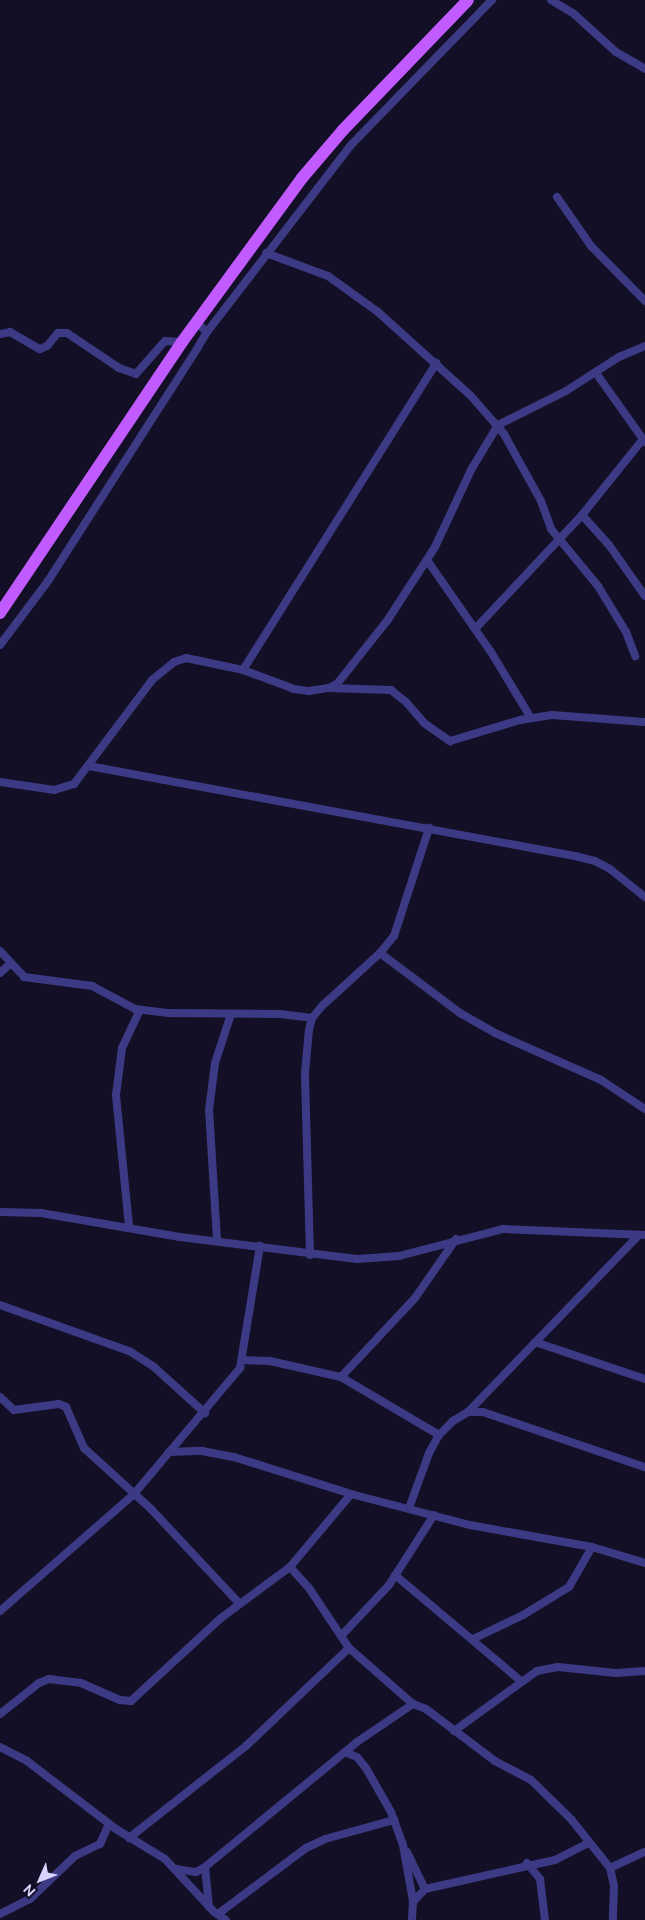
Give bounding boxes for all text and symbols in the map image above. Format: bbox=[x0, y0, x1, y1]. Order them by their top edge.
north arrow bbox=[15, 1855, 65, 1905]
text: N bbox=[20, 1881, 39, 1900]

